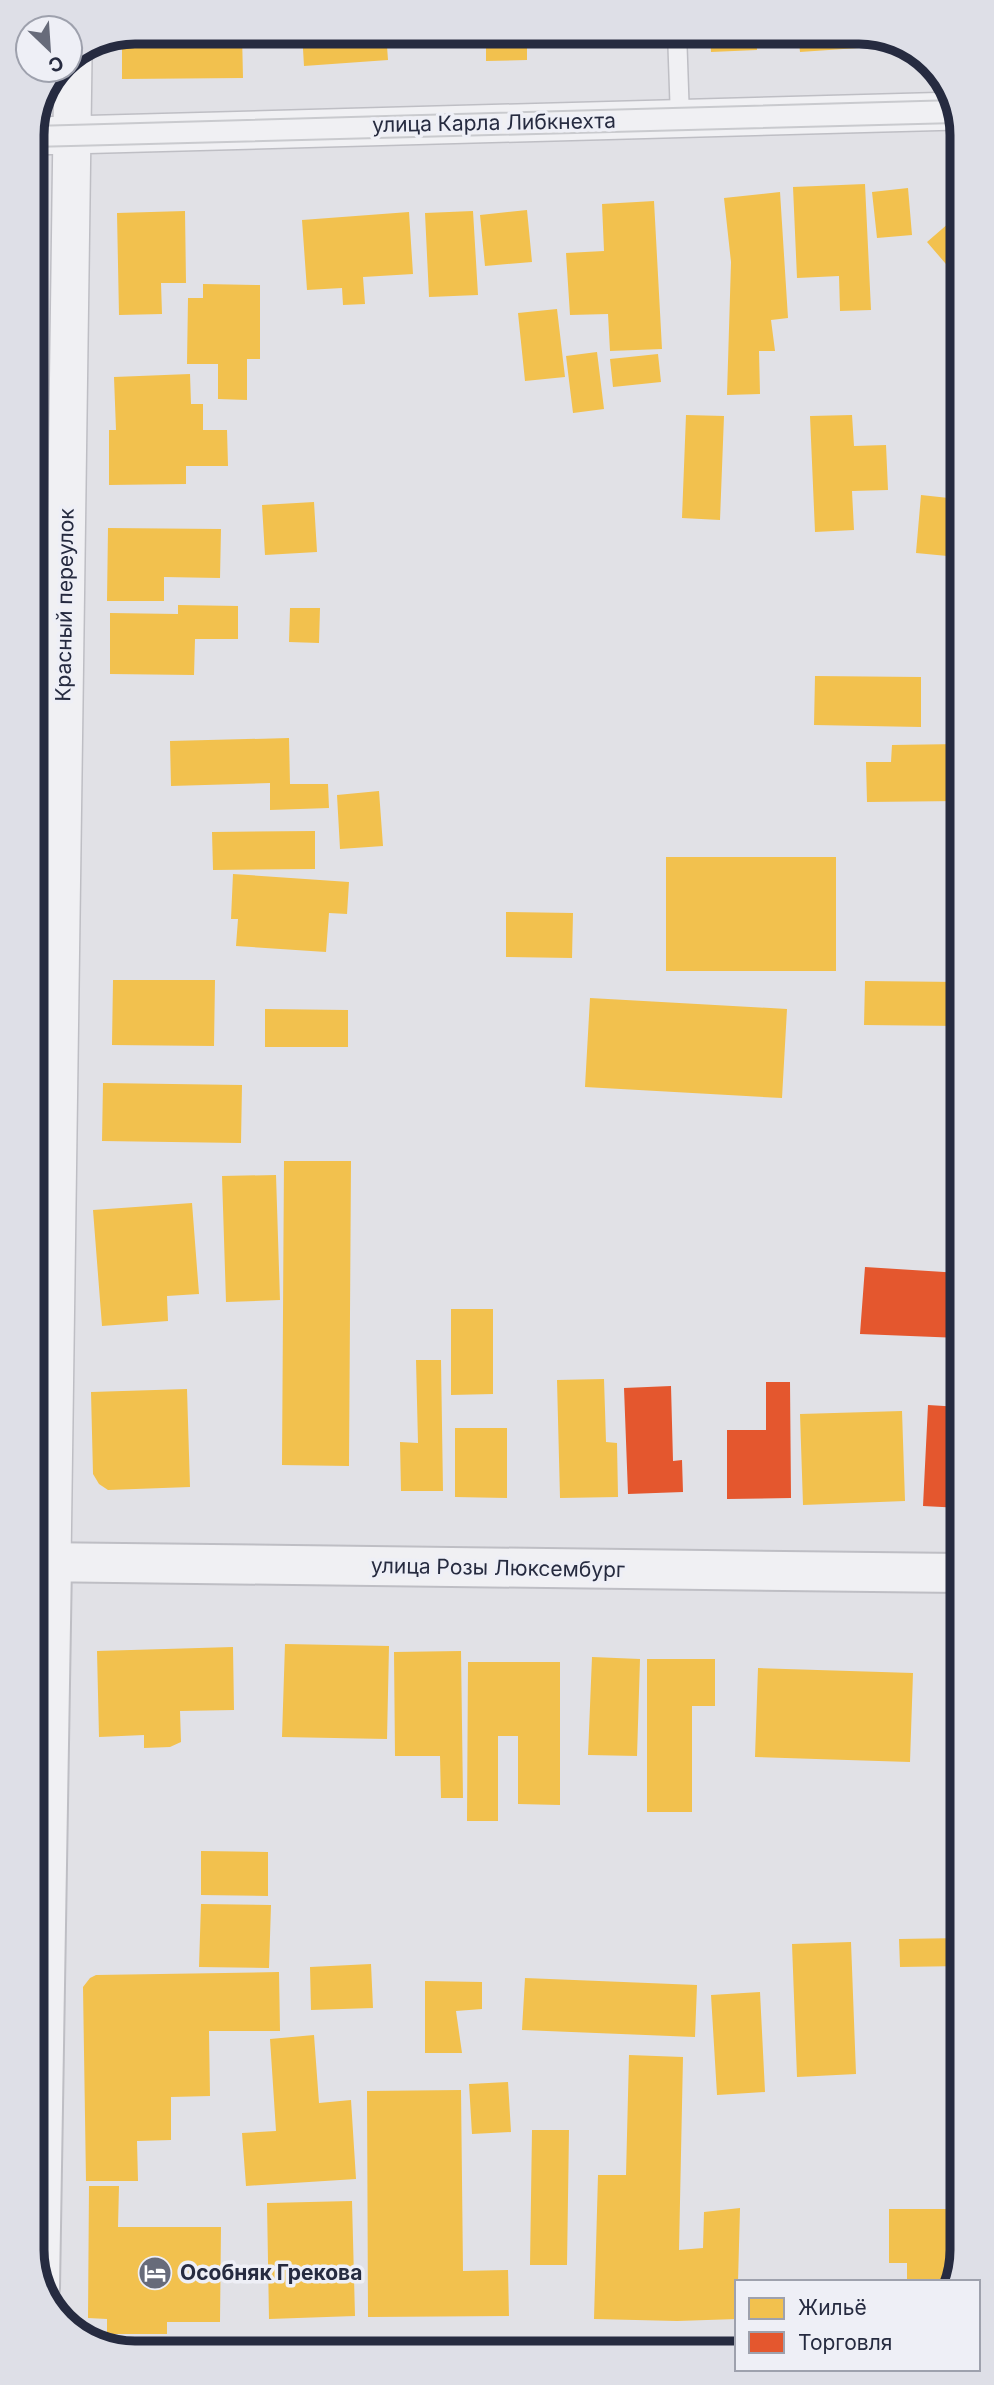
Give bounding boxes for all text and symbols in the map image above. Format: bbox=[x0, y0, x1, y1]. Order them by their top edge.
north arrow bbox=[14, 14, 84, 84]
text: С bbox=[45, 51, 67, 77]
street label: улица Карла Либкнехта bbox=[372, 108, 616, 137]
street label: Красный переулок bbox=[50, 508, 79, 702]
street label: улица Розы Люксембург bbox=[371, 1553, 625, 1582]
hotel icon: Особняк Грекова bbox=[136, 2254, 174, 2292]
place label: Особняк Грекова bbox=[180, 2260, 362, 2285]
legend bbox=[735, 2280, 980, 2371]
text: Жильё bbox=[798, 2295, 867, 2320]
text: Торговля bbox=[798, 2330, 892, 2355]

